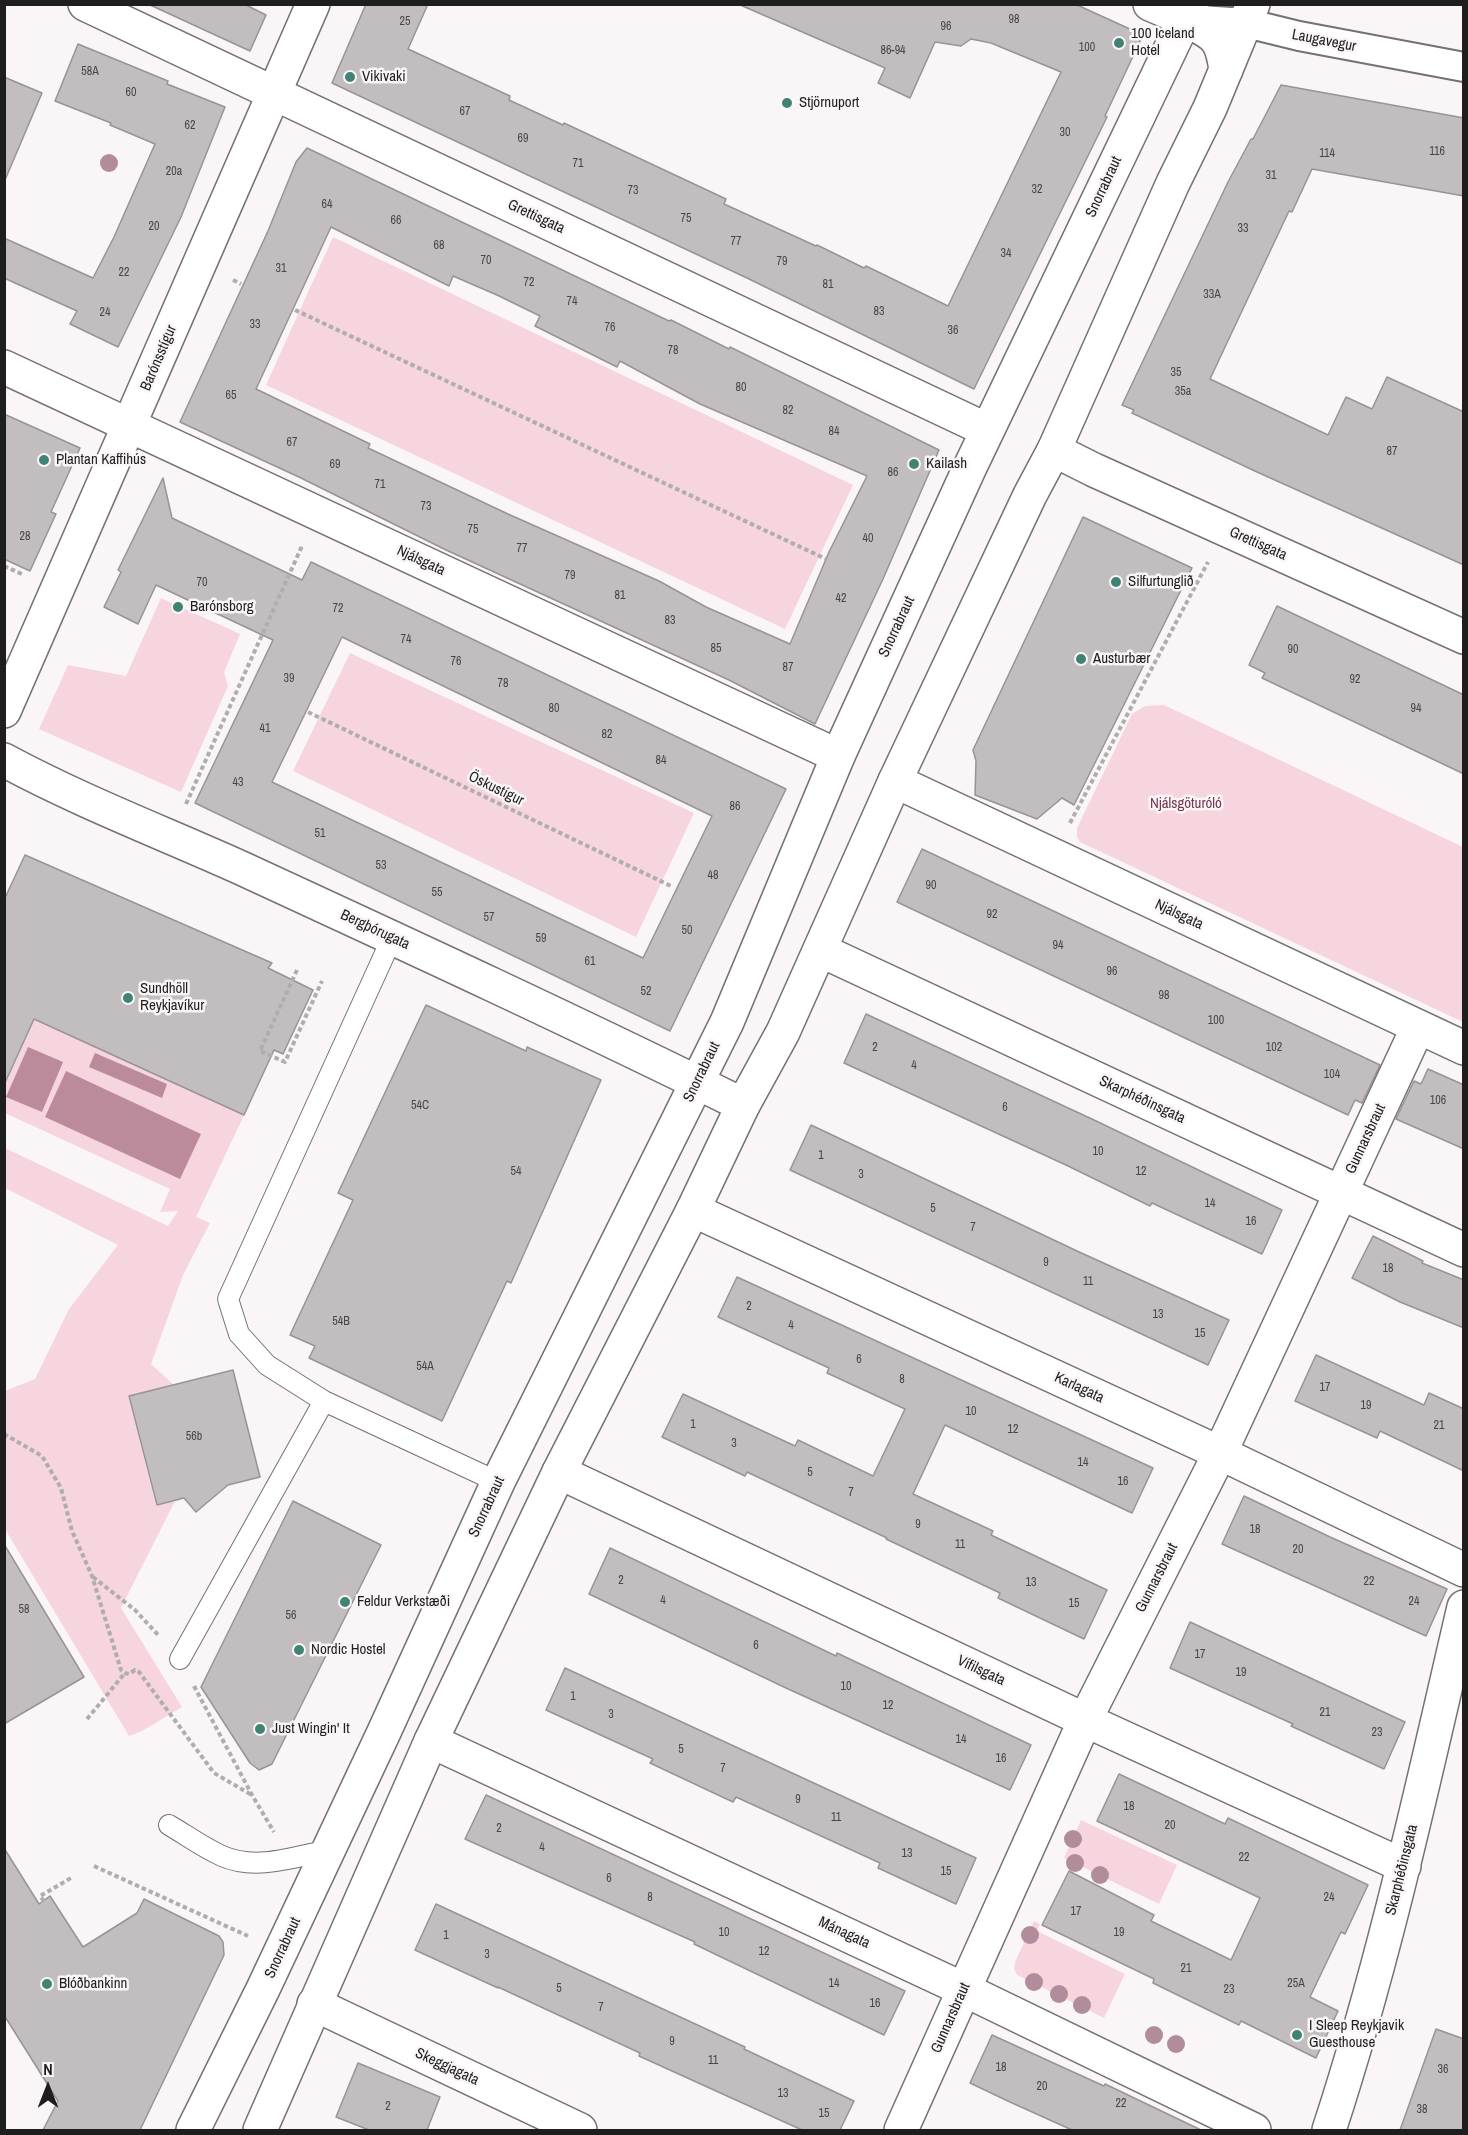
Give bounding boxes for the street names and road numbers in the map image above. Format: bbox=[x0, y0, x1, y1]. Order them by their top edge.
street label: Laugavegur bbox=[1290, 26, 1358, 56]
street label: Snorrabraut bbox=[1082, 154, 1126, 220]
street label: Grettisgata bbox=[505, 196, 567, 238]
street label: Barónsstígur bbox=[137, 322, 181, 394]
street label: Grettisgata bbox=[1227, 523, 1289, 565]
street label: Njálsgata bbox=[394, 542, 448, 580]
street label: Snorrabraut bbox=[875, 594, 919, 660]
street label: Öskustígur bbox=[465, 768, 527, 810]
street label: Njálsgata bbox=[1152, 896, 1206, 934]
street label: Bergþórugata bbox=[337, 906, 413, 954]
street label: Snorrabraut bbox=[680, 1039, 724, 1105]
street label: Skarphéðinsgata bbox=[1096, 1072, 1188, 1128]
street label: Gunnarsbraut bbox=[1342, 1101, 1390, 1177]
street label: Karlagata bbox=[1051, 1369, 1107, 1407]
street label: Snorrabraut bbox=[465, 1474, 509, 1540]
street label: Gunnarsbraut bbox=[1132, 1540, 1182, 1616]
street label: Vífilsgata bbox=[954, 1652, 1008, 1690]
street label: Skarphéðinsgata bbox=[1382, 1823, 1422, 1917]
street label: Mánagata bbox=[815, 1913, 873, 1953]
street label: Snorrabraut bbox=[261, 1915, 305, 1981]
street label: Gunnarsbraut bbox=[927, 1980, 975, 2056]
street label: Skeggjagata bbox=[412, 2044, 482, 2090]

